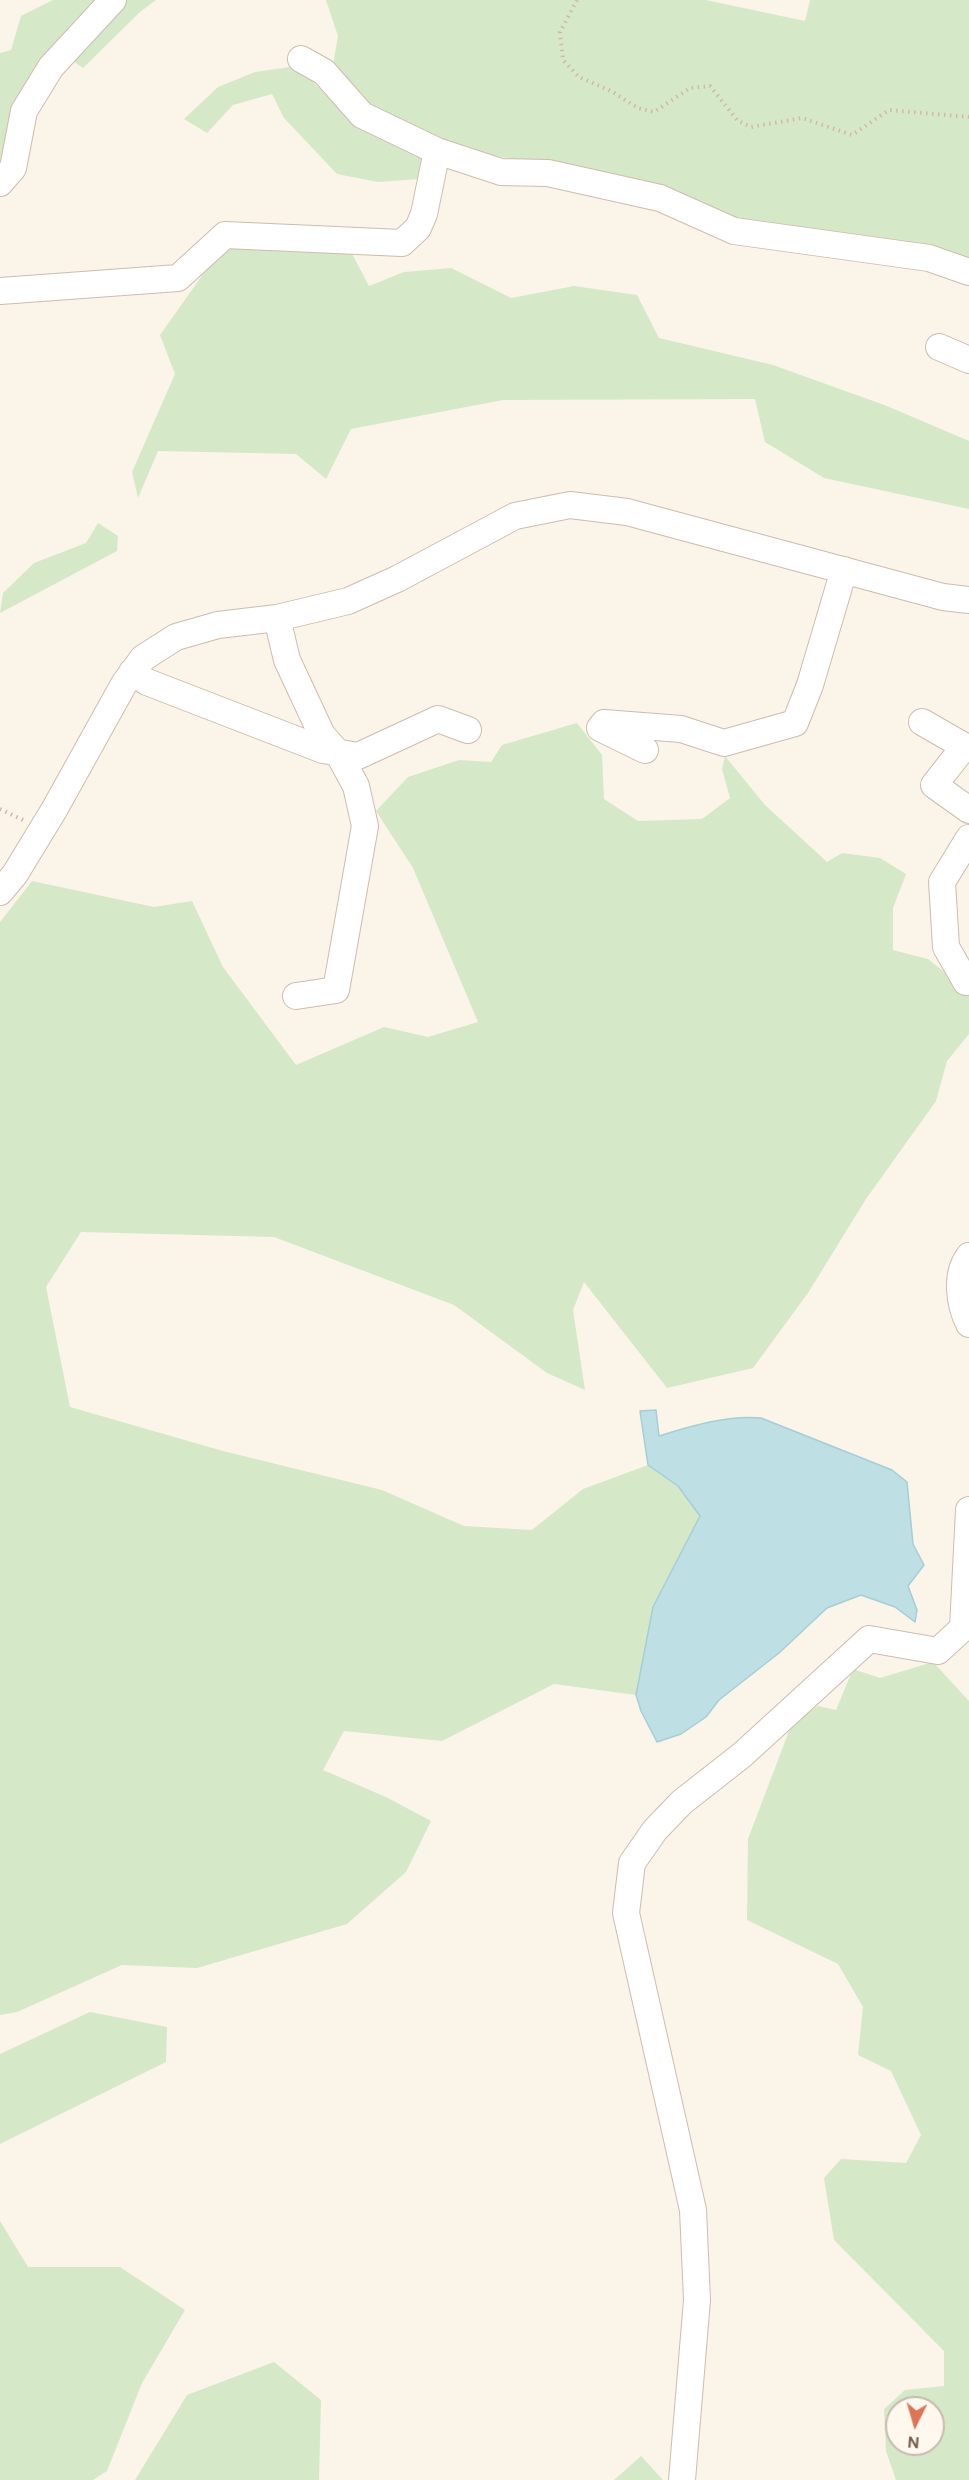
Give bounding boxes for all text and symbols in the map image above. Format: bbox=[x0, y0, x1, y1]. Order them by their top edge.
north arrow bbox=[885, 2396, 945, 2456]
text: N bbox=[907, 2431, 920, 2453]

